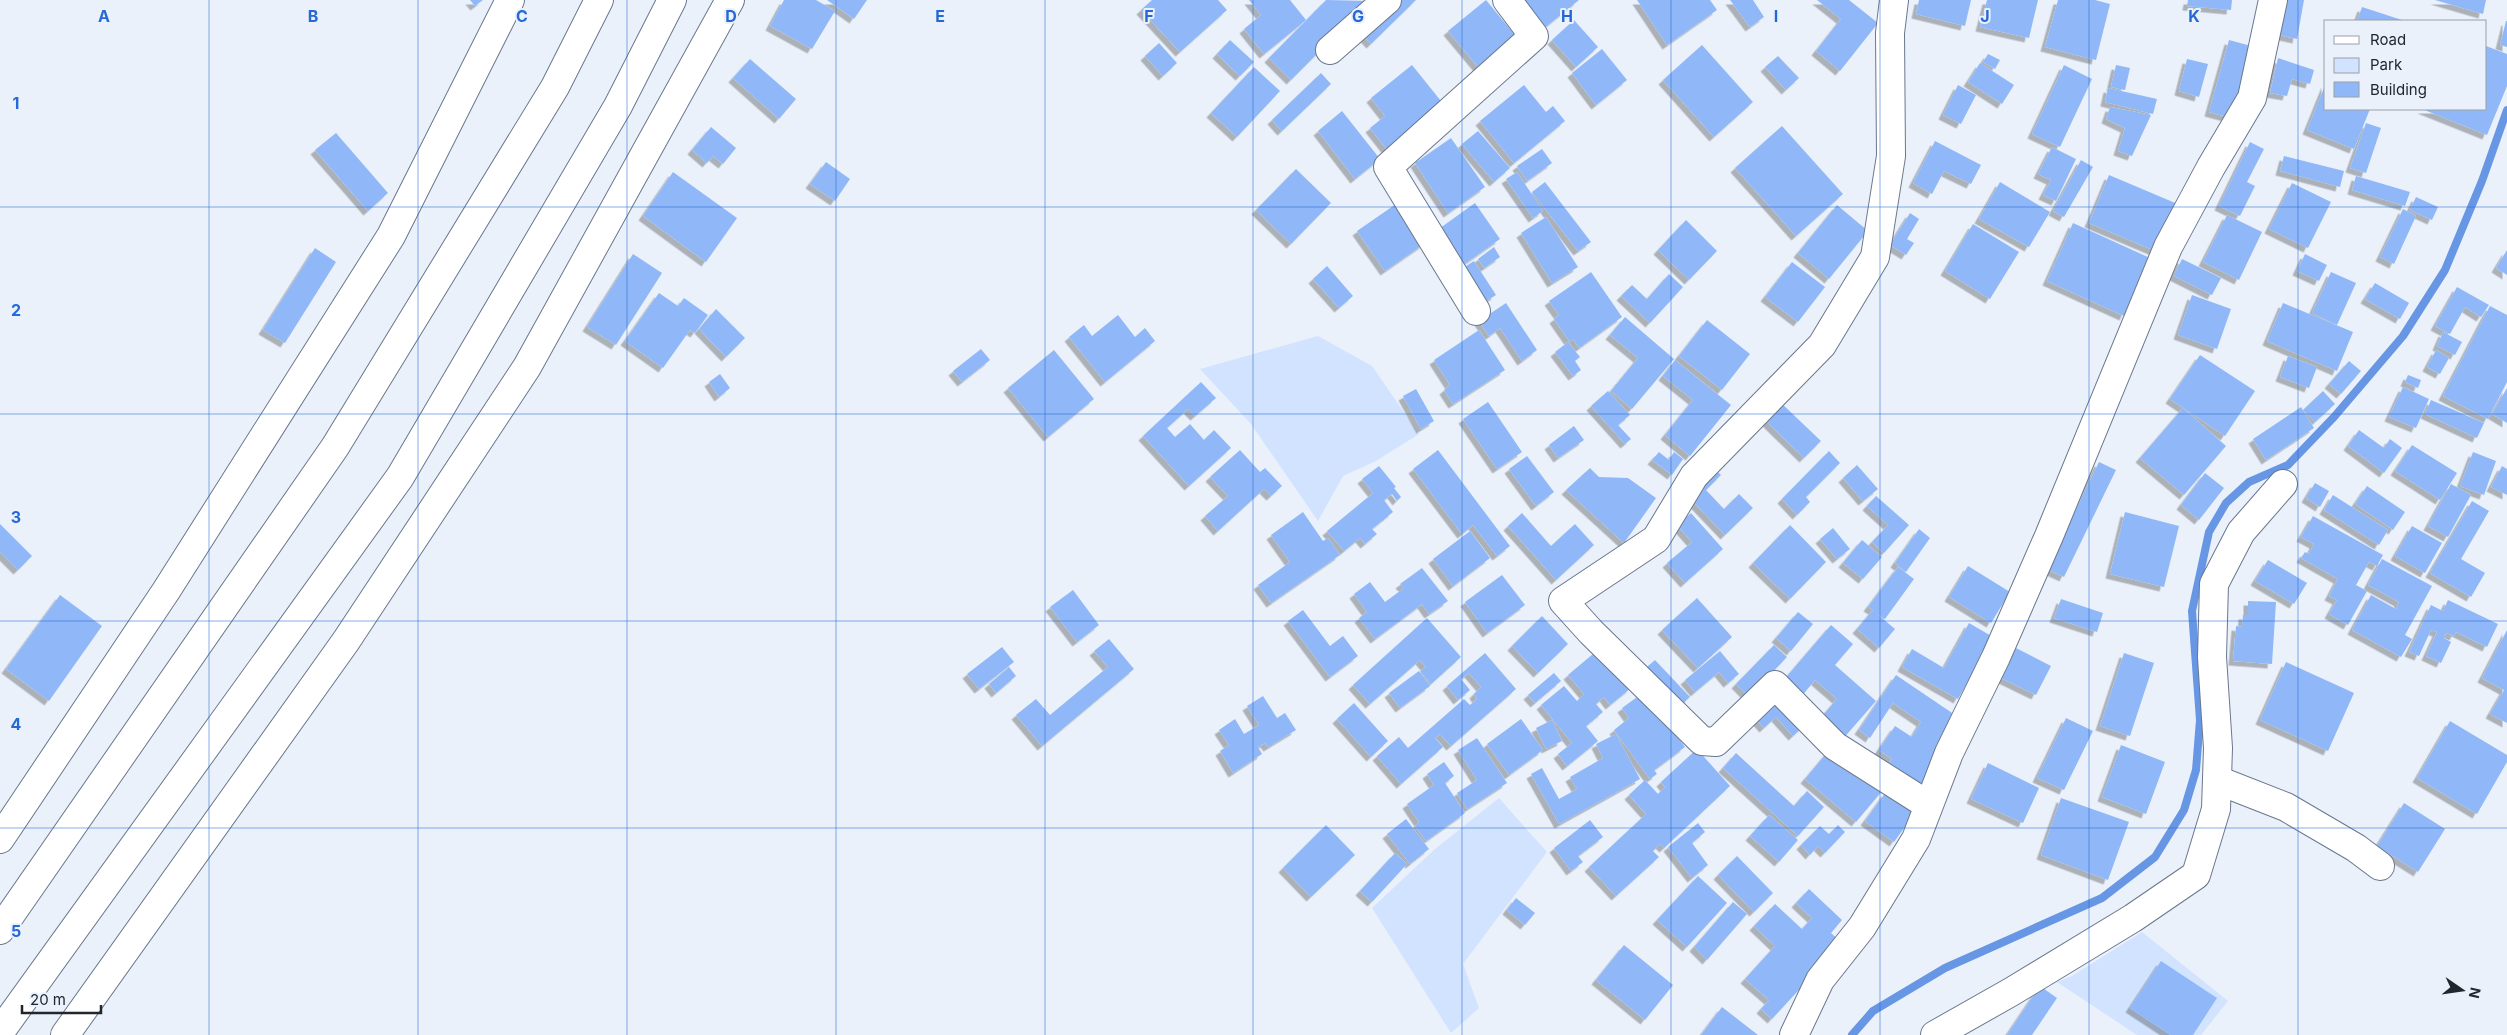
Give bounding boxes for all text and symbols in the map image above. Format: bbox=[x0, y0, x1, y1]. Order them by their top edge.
text: A bbox=[98, 6, 110, 26]
text: B bbox=[308, 6, 318, 26]
text: C bbox=[516, 6, 528, 26]
text: D bbox=[725, 6, 737, 26]
text: E bbox=[935, 6, 945, 26]
text: F bbox=[1144, 6, 1154, 26]
text: G bbox=[1352, 6, 1364, 26]
text: H bbox=[1561, 6, 1573, 26]
text: I bbox=[1774, 6, 1778, 26]
text: J bbox=[1980, 6, 1990, 26]
text: K bbox=[2188, 6, 2200, 26]
legend bbox=[2324, 20, 2487, 110]
text: Road bbox=[2370, 30, 2406, 49]
text: Park bbox=[2370, 55, 2403, 74]
text: Building bbox=[2370, 80, 2427, 99]
text: 1 bbox=[13, 93, 19, 113]
text: 2 bbox=[11, 300, 21, 320]
text: 3 bbox=[11, 507, 21, 527]
text: 4 bbox=[11, 714, 22, 734]
text: 5 bbox=[11, 921, 21, 941]
north arrow bbox=[2437, 965, 2487, 1015]
scale bar bbox=[22, 982, 101, 1014]
text: N bbox=[2466, 986, 2485, 1000]
text: 20 m bbox=[30, 990, 66, 1009]

